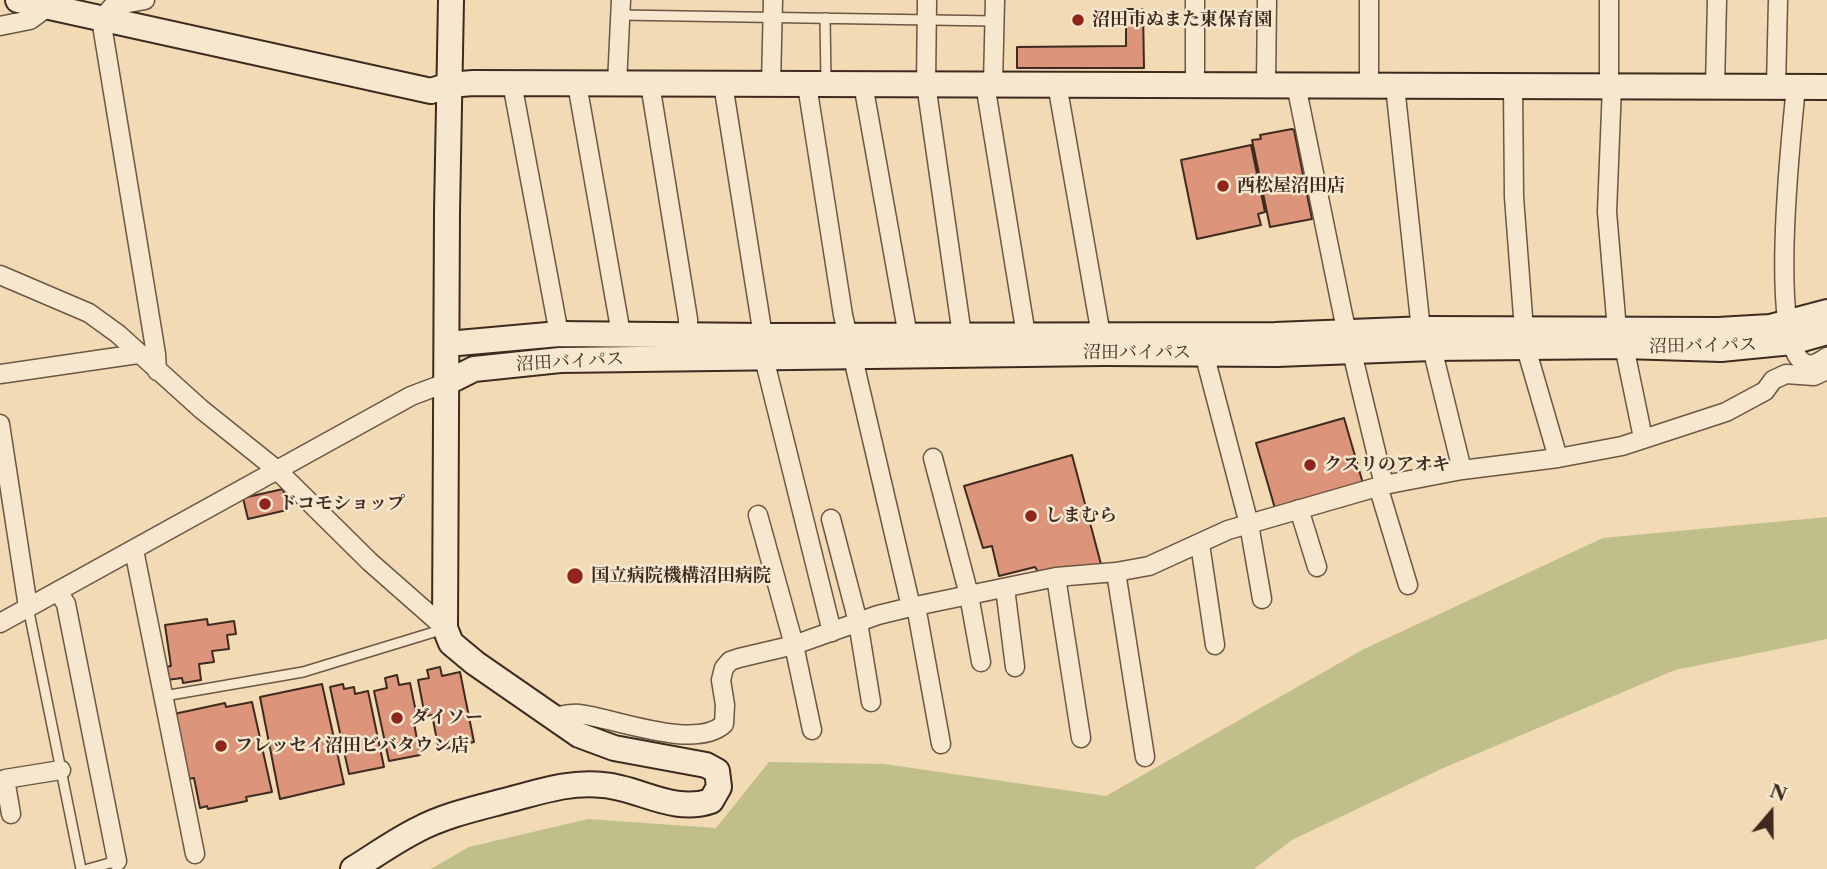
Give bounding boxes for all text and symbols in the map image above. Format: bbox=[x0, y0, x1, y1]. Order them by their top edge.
place label: 沼田市ぬまた東保育園 bbox=[1092, 9, 1272, 31]
marker: 沼田市ぬまた東保育園 bbox=[1070, 12, 1086, 28]
place label: 西松屋沼田店 bbox=[1237, 175, 1345, 197]
marker: 西松屋沼田店 bbox=[1215, 178, 1231, 194]
street label: 沼田バイパス bbox=[1649, 334, 1757, 358]
street label: 沼田バイパス bbox=[1083, 342, 1191, 364]
street label: 沼田バイパス bbox=[516, 348, 624, 376]
place label: クスリのアオキ bbox=[1324, 454, 1450, 476]
marker: クスリのアオキ bbox=[1302, 457, 1318, 473]
place label: ドコモショップ bbox=[279, 493, 405, 515]
marker: ドコモショップ bbox=[257, 496, 273, 512]
place label: しまむら bbox=[1045, 505, 1117, 527]
marker: しまむら bbox=[1023, 508, 1039, 524]
place label: 国立病院機構沼田病院 bbox=[591, 565, 771, 587]
marker: 国立病院機構沼田病院 bbox=[565, 566, 585, 586]
place label: ダイソー bbox=[411, 707, 483, 729]
marker: ダイソー bbox=[389, 710, 405, 726]
place label: フレッセイ沼田ビバタウン店 bbox=[235, 735, 469, 757]
marker: フレッセイ沼田ビバタウン店 bbox=[213, 738, 229, 754]
north arrow bbox=[1736, 778, 1806, 848]
text: N bbox=[1767, 779, 1790, 806]

